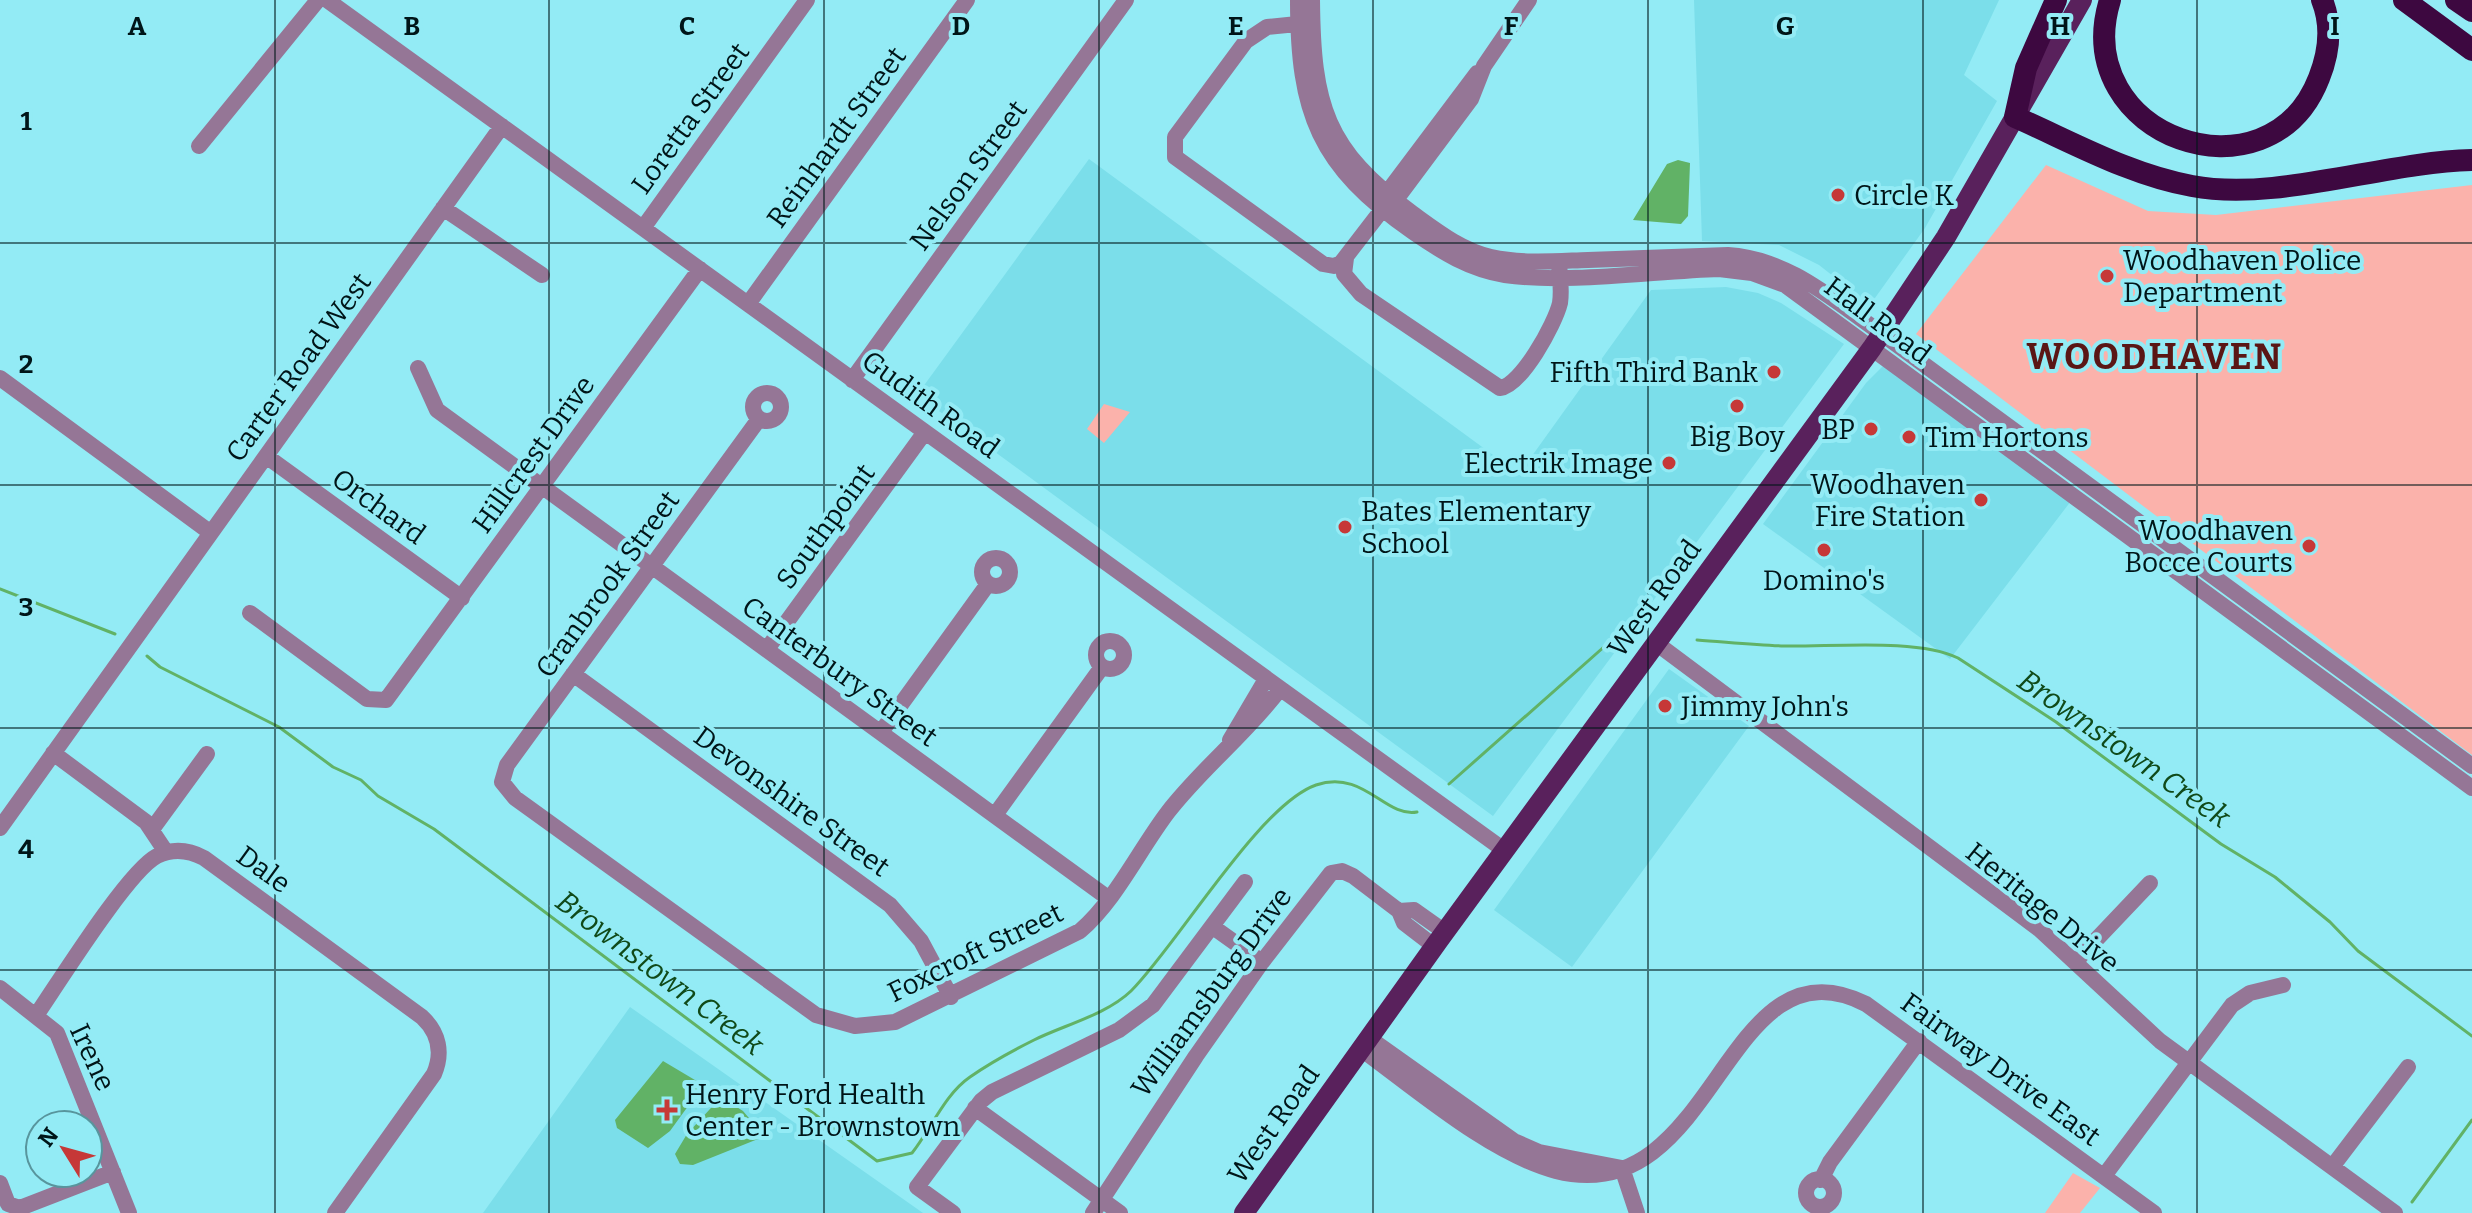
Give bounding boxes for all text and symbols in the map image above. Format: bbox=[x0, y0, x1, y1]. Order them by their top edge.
text: A bbox=[128, 11, 147, 42]
text: B bbox=[404, 11, 420, 42]
text: C bbox=[679, 11, 695, 42]
text: D bbox=[952, 11, 970, 42]
text: E bbox=[1228, 11, 1244, 42]
text: F bbox=[1504, 11, 1519, 42]
text: G bbox=[1776, 11, 1795, 42]
text: H bbox=[2050, 11, 2070, 42]
text: I bbox=[2330, 11, 2340, 42]
street label: Loretta Street bbox=[625, 37, 756, 200]
street label: Reinhardt Street bbox=[760, 41, 913, 234]
street label: Nelson Street bbox=[903, 94, 1034, 257]
text: 1 bbox=[20, 106, 32, 137]
place label: Circle K bbox=[1854, 179, 1954, 212]
marker: Circle K bbox=[1829, 186, 1847, 204]
place label: Woodhaven Police Department bbox=[2123, 244, 2361, 309]
street label: Carter Road West bbox=[219, 267, 378, 468]
marker: Woodhaven Police Department bbox=[2098, 267, 2116, 285]
street label: Hall Road bbox=[1818, 270, 1937, 371]
district label: WOODHAVEN bbox=[2027, 335, 2283, 379]
street label: Gudith Road bbox=[856, 344, 1006, 465]
text: 2 bbox=[19, 349, 33, 380]
place label: Fifth Third Bank bbox=[1549, 356, 1758, 389]
marker: Fifth Third Bank bbox=[1765, 363, 1783, 381]
street label: Hillcrest Drive bbox=[465, 369, 601, 539]
marker: Big Boy bbox=[1728, 397, 1746, 415]
place label: BP bbox=[1821, 413, 1855, 446]
place label: Big Boy bbox=[1689, 420, 1785, 453]
marker: BP bbox=[1862, 420, 1880, 438]
place label: Tim Hortons bbox=[1925, 421, 2089, 454]
marker: Tim Hortons bbox=[1900, 428, 1918, 446]
place label: Electrik Image bbox=[1464, 447, 1653, 480]
marker: Electrik Image bbox=[1660, 454, 1678, 472]
street label: Southpoint bbox=[769, 457, 882, 595]
street label: Orchard bbox=[326, 462, 432, 551]
place label: Woodhaven Fire Station bbox=[1810, 468, 1965, 533]
street label: Cranbrook Street bbox=[529, 485, 686, 684]
marker: Woodhaven Fire Station bbox=[1972, 491, 1990, 509]
place label: Bates Elementary School bbox=[1361, 495, 1591, 560]
place label: Woodhaven Bocce Courts bbox=[2124, 514, 2293, 579]
marker: Bates Elementary School bbox=[1336, 518, 1354, 536]
street label: West Road bbox=[1601, 533, 1708, 663]
marker: Woodhaven Bocce Courts bbox=[2300, 537, 2318, 555]
marker: Domino's bbox=[1815, 541, 1833, 559]
place label: Domino's bbox=[1763, 564, 1885, 597]
street label: Canterbury Street bbox=[736, 590, 944, 753]
text: 3 bbox=[19, 592, 33, 623]
water label: Brownstown Creek bbox=[2011, 662, 2238, 836]
place label: Jimmy John's bbox=[1680, 690, 1849, 723]
marker: Jimmy John's bbox=[1656, 697, 1674, 715]
street label: Devonshire Street bbox=[688, 719, 896, 883]
text: 4 bbox=[18, 834, 34, 865]
street label: Heritage Drive bbox=[1959, 835, 2126, 979]
street label: Dale bbox=[230, 839, 297, 900]
street label: Williamsburg Drive bbox=[1124, 881, 1298, 1103]
water label: Brownstown Creek bbox=[549, 883, 772, 1063]
street label: Foxcroft Street bbox=[882, 896, 1068, 1009]
street label: Fairway Drive East bbox=[1895, 986, 2107, 1153]
street label: Irene bbox=[63, 1019, 122, 1096]
street label: West Road bbox=[1221, 1059, 1326, 1190]
place label: Henry Ford Health Center - Brownstown bbox=[685, 1078, 960, 1143]
marker: Henry Ford Health Center - Brownstown bbox=[656, 1099, 678, 1121]
north arrow bbox=[24, 1109, 104, 1189]
text: N bbox=[33, 1122, 64, 1152]

